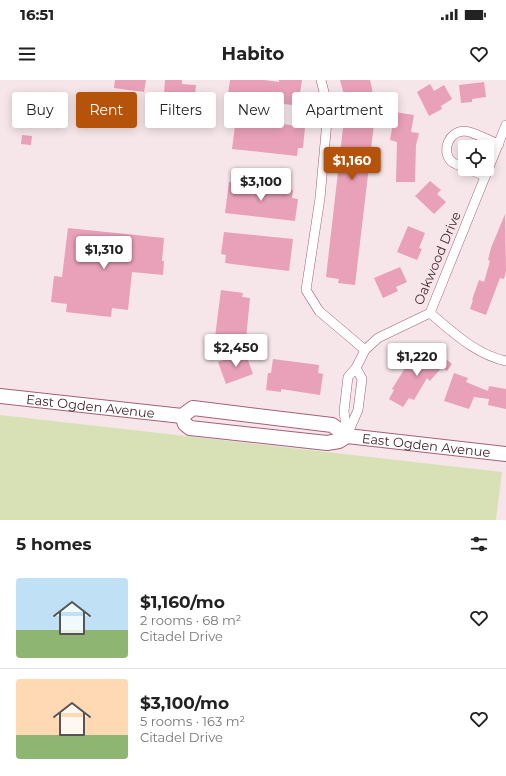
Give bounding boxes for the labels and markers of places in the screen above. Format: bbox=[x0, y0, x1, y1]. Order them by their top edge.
pin: $1,160 bbox=[319, 147, 385, 181]
pin: $3,100 bbox=[228, 168, 294, 202]
pin: $1,310 bbox=[71, 236, 137, 270]
pin: $2,450 bbox=[203, 334, 269, 368]
pin: $1,220 bbox=[384, 343, 450, 377]

